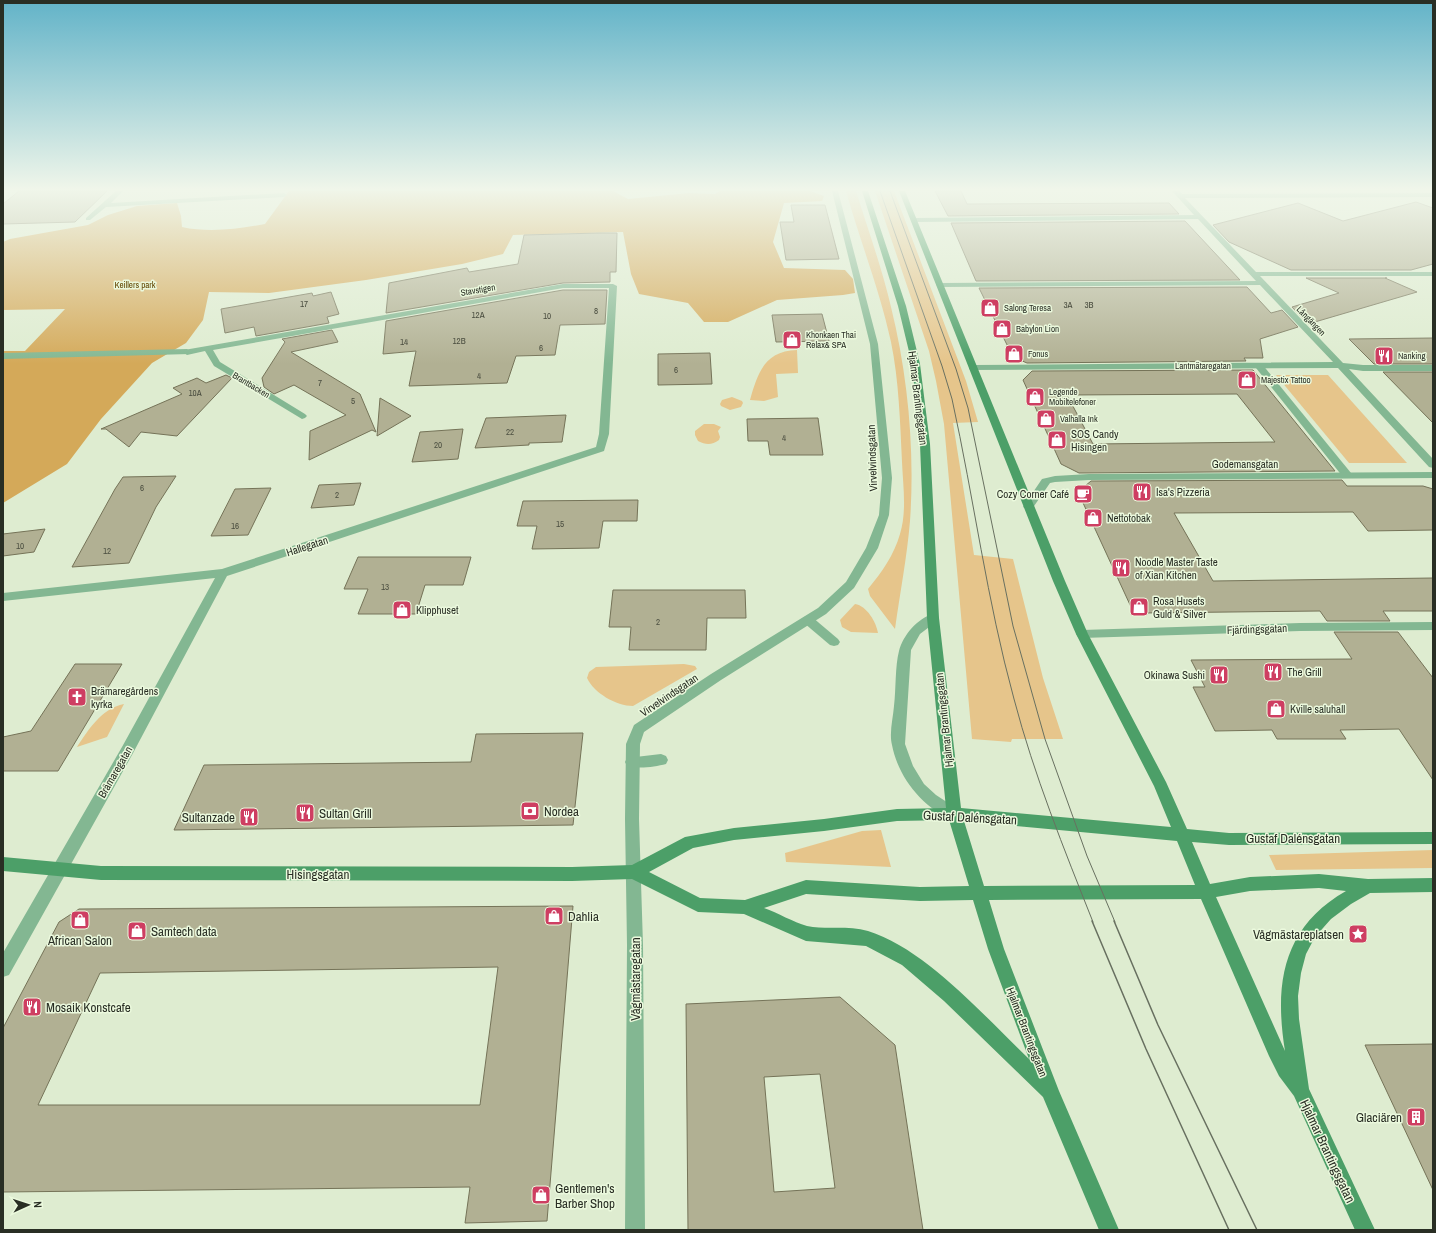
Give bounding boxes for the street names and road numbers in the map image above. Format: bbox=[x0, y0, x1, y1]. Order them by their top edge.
street label: Stavstigen bbox=[460, 281, 496, 299]
street label: Långängen bbox=[1294, 304, 1328, 338]
street label: Hjalmar Brantingsgatan bbox=[905, 350, 931, 446]
street label: Lantmätaregatan bbox=[1175, 360, 1231, 372]
street label: Brantbacken bbox=[230, 369, 272, 401]
street label: Virvelvindsgatan bbox=[864, 424, 880, 492]
street label: Godemansgatan bbox=[1212, 457, 1278, 471]
street label: Hallegatan bbox=[284, 533, 330, 559]
street label: Fjärdingsgatan bbox=[1227, 621, 1287, 637]
street label: Virvelvindsgatan bbox=[637, 670, 701, 720]
street label: Hjalmar Brantingsgatan bbox=[932, 672, 956, 768]
street label: Brämaregatan bbox=[95, 744, 135, 800]
street label: Gustaf Dalénsgatan bbox=[922, 807, 1018, 828]
street label: Gustaf Dalénsgatan bbox=[1246, 830, 1340, 847]
street label: Hisingsgatan bbox=[287, 866, 349, 883]
street label: Vågmästaregatan bbox=[627, 937, 644, 1021]
street label: Hjalmar Brantingsgatan bbox=[1003, 985, 1051, 1079]
street label: Hjalmar Brantingsgatan bbox=[1296, 1097, 1359, 1206]

